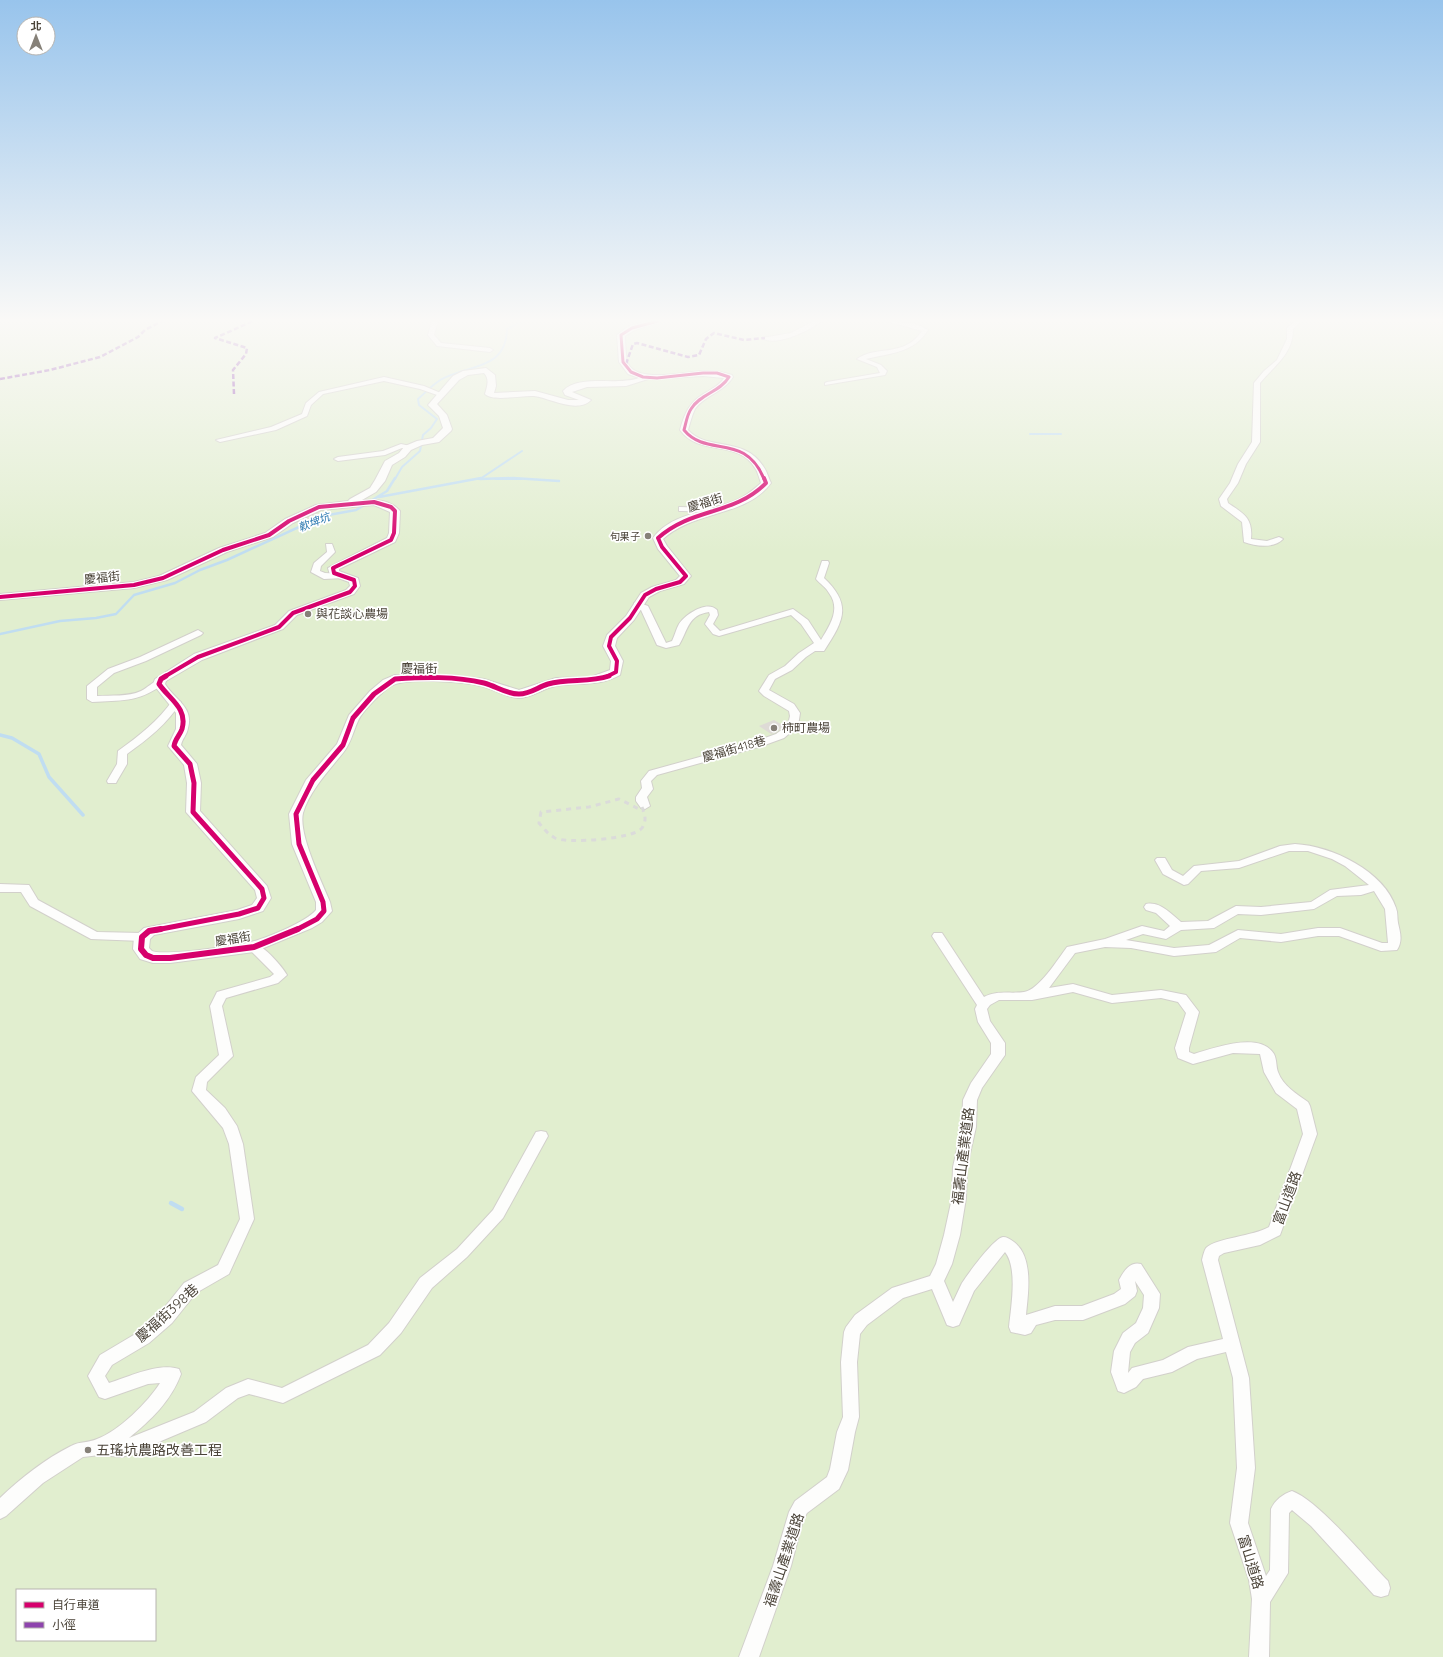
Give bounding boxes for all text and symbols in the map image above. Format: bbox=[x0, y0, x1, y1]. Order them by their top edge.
north arrow bbox=[16, 16, 56, 56]
text: 北 bbox=[31, 19, 42, 33]
street label: 慶福街 bbox=[685, 490, 724, 515]
water label: 軟埤坑 bbox=[296, 509, 334, 534]
place label: 旬果子 bbox=[610, 530, 640, 543]
marker: 旬果子 bbox=[643, 531, 653, 541]
street label: 慶福街 bbox=[83, 568, 121, 587]
place label: 與花談心農場 bbox=[316, 606, 388, 621]
marker: 與花談心農場 bbox=[303, 609, 313, 619]
street label: 慶福街 bbox=[401, 661, 437, 676]
place label: 柿町農場 bbox=[782, 720, 830, 735]
marker: 柿町農場 bbox=[769, 723, 779, 733]
street label: 慶福街418巷 bbox=[700, 732, 767, 765]
street label: 慶福街 bbox=[214, 928, 252, 949]
street label: 福壽山產業道路 bbox=[948, 1106, 978, 1206]
street label: 富山道路 bbox=[1269, 1169, 1305, 1227]
street label: 慶福街398巷 bbox=[132, 1280, 202, 1346]
place label: 五瑤坑農路改善工程 bbox=[96, 1441, 222, 1459]
marker: 五瑤坑農路改善工程 bbox=[83, 1445, 93, 1455]
street label: 福壽山產業道路 bbox=[760, 1511, 808, 1609]
street label: 富山道路 bbox=[1234, 1533, 1268, 1591]
legend bbox=[16, 1589, 156, 1641]
text: 自行車道 bbox=[52, 1597, 100, 1612]
text: 小徑 bbox=[52, 1617, 76, 1632]

